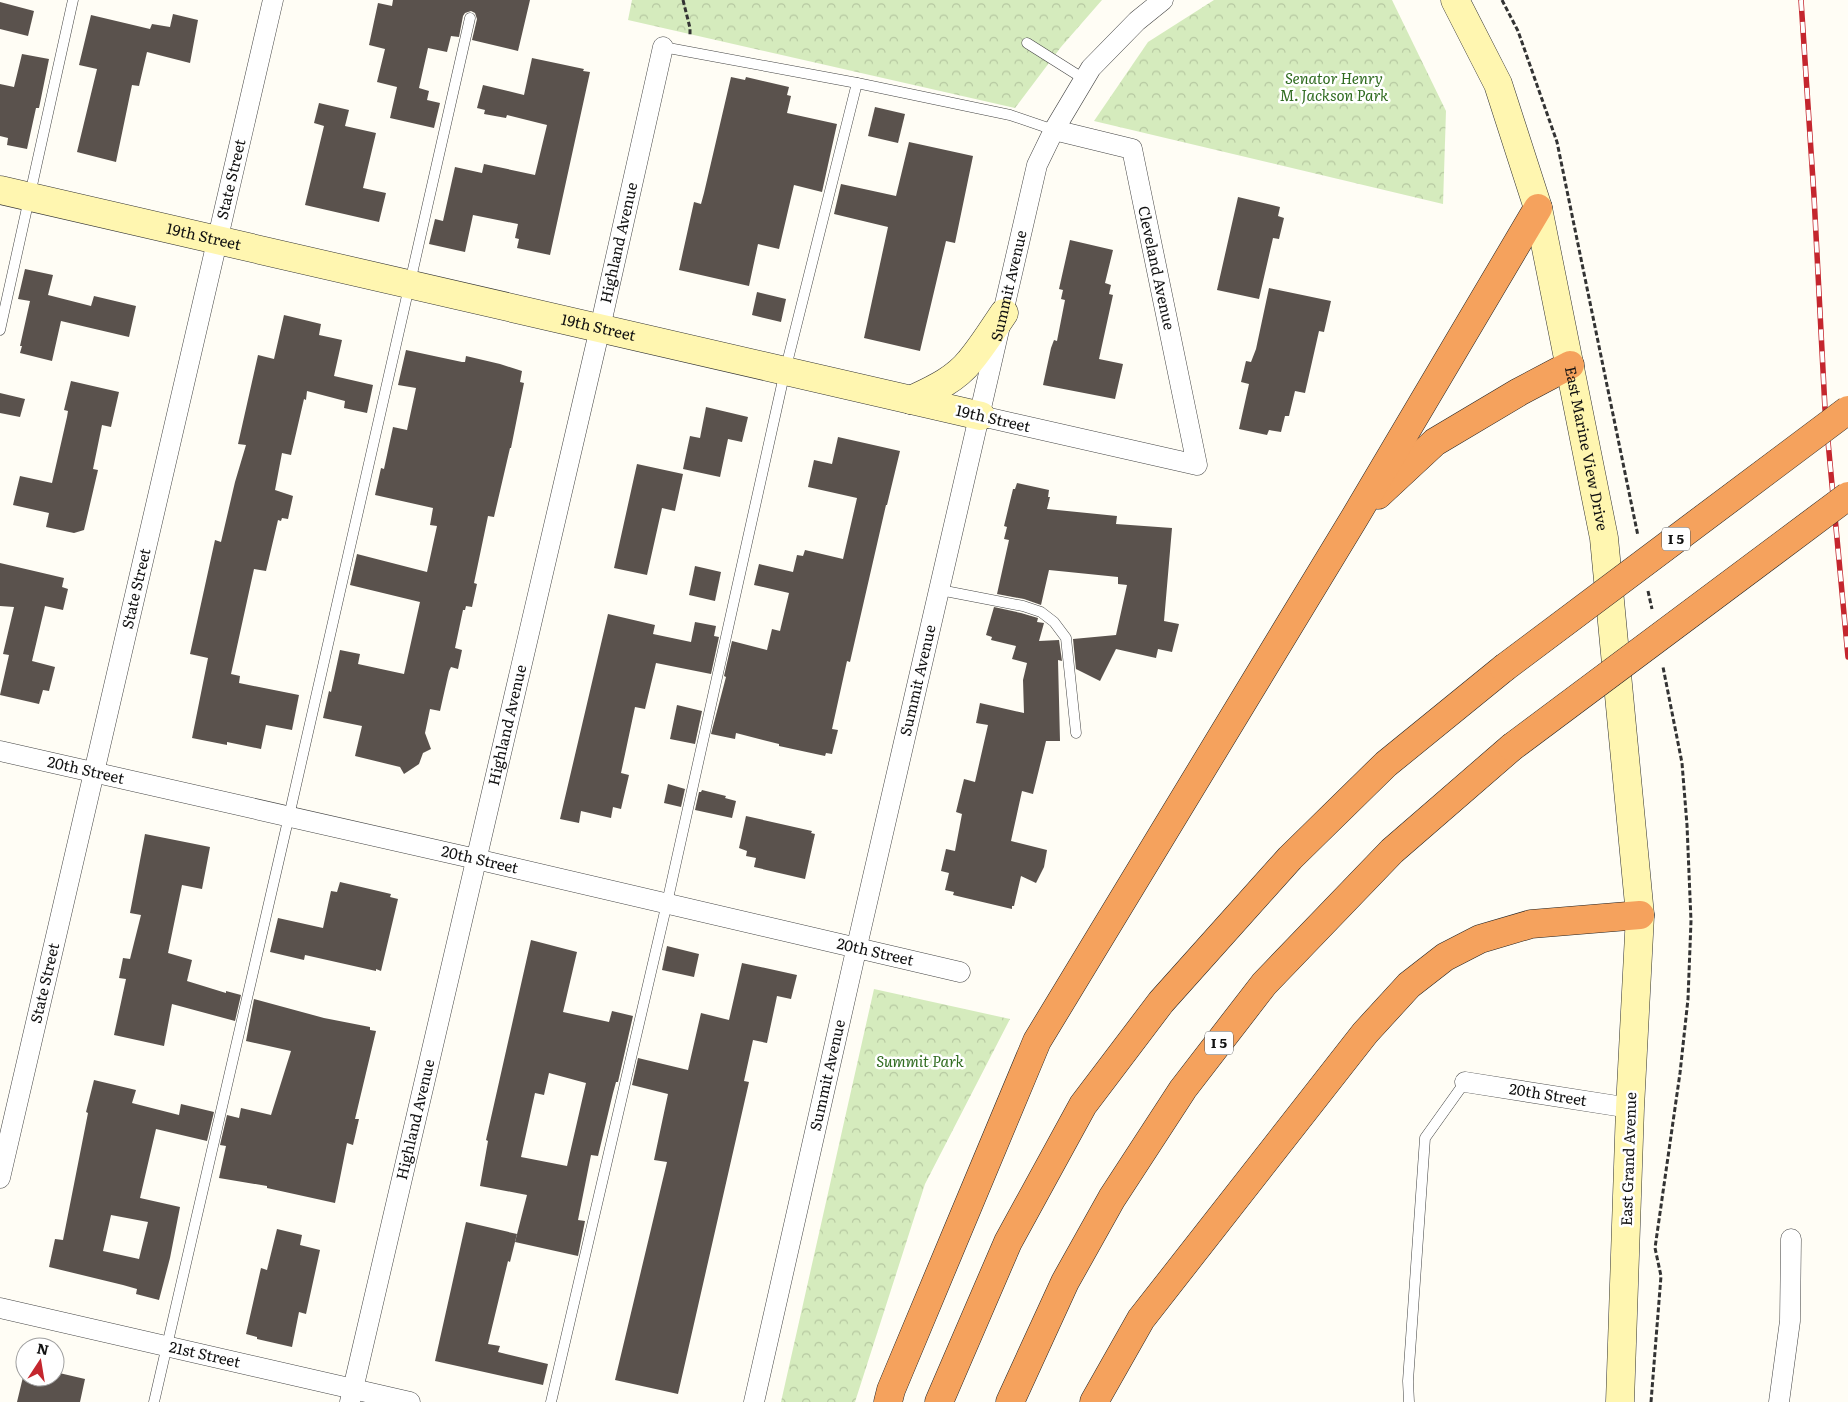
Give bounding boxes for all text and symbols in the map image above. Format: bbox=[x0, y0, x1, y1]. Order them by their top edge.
park label: Senator Henry M. Jackson Park bbox=[1280, 66, 1389, 106]
street label: State Street bbox=[209, 137, 250, 222]
street label: Highland Avenue bbox=[593, 180, 642, 305]
street label: Cleveland Avenue bbox=[1133, 203, 1182, 332]
street label: 19th Street bbox=[164, 216, 244, 255]
street label: Summit Avenue bbox=[984, 227, 1032, 343]
street label: 19th Street bbox=[559, 307, 638, 346]
street label: East Marine View Drive bbox=[1560, 364, 1615, 533]
street label: 19th Street bbox=[954, 398, 1033, 437]
road number: I 5 bbox=[1662, 528, 1690, 550]
street label: State Street bbox=[115, 546, 156, 631]
street label: Summit Avenue bbox=[893, 622, 941, 738]
street label: Highland Avenue bbox=[481, 662, 531, 788]
street label: 20th Street bbox=[45, 749, 127, 789]
street label: 20th Street bbox=[439, 839, 521, 879]
street label: 20th Street bbox=[835, 931, 916, 971]
street label: State Street bbox=[23, 940, 64, 1025]
street label: Summit Avenue bbox=[803, 1017, 850, 1133]
road number: I 5 bbox=[1205, 1032, 1233, 1054]
park label: Summit Park bbox=[876, 1049, 965, 1072]
street label: Highland Avenue bbox=[389, 1056, 440, 1182]
street label: 20th Street bbox=[1508, 1076, 1589, 1111]
street label: East Grand Avenue bbox=[1614, 1091, 1641, 1226]
street label: 21st Street bbox=[167, 1334, 243, 1373]
north arrow bbox=[15, 1337, 65, 1387]
text: N bbox=[35, 1337, 51, 1359]

